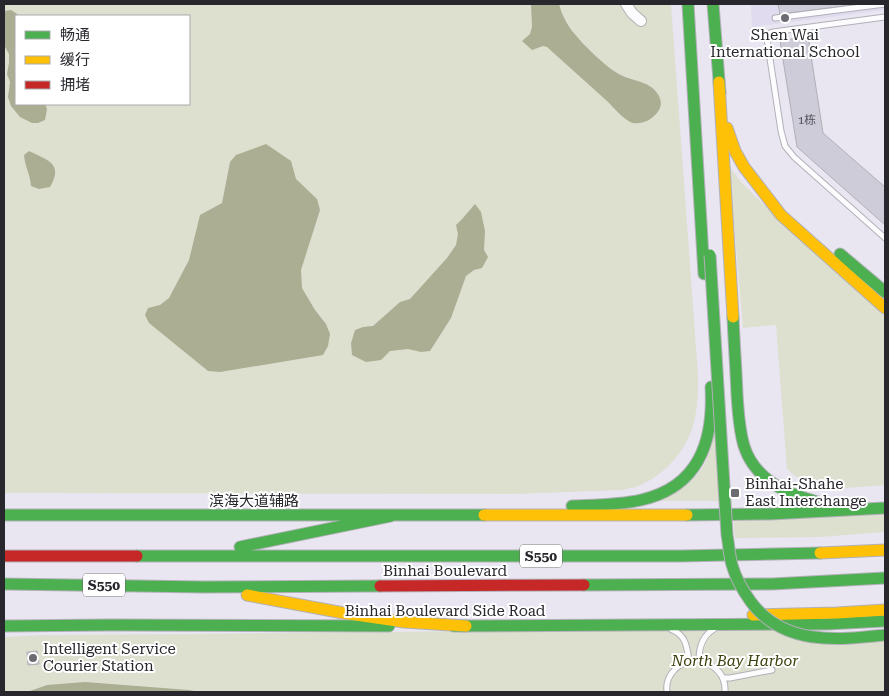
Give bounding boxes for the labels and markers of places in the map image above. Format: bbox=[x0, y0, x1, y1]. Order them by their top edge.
marker: Shen Wai International School bbox=[779, 12, 791, 24]
place label: Shen Wai International School bbox=[710, 26, 860, 61]
place label: Binhai-Shahe East Interchange bbox=[745, 475, 867, 510]
marker: Binhai-Shahe East Interchange bbox=[729, 487, 741, 499]
place label: Intelligent Service Courier Station bbox=[43, 640, 176, 675]
marker: Intelligent Service Courier Station bbox=[27, 652, 39, 664]

